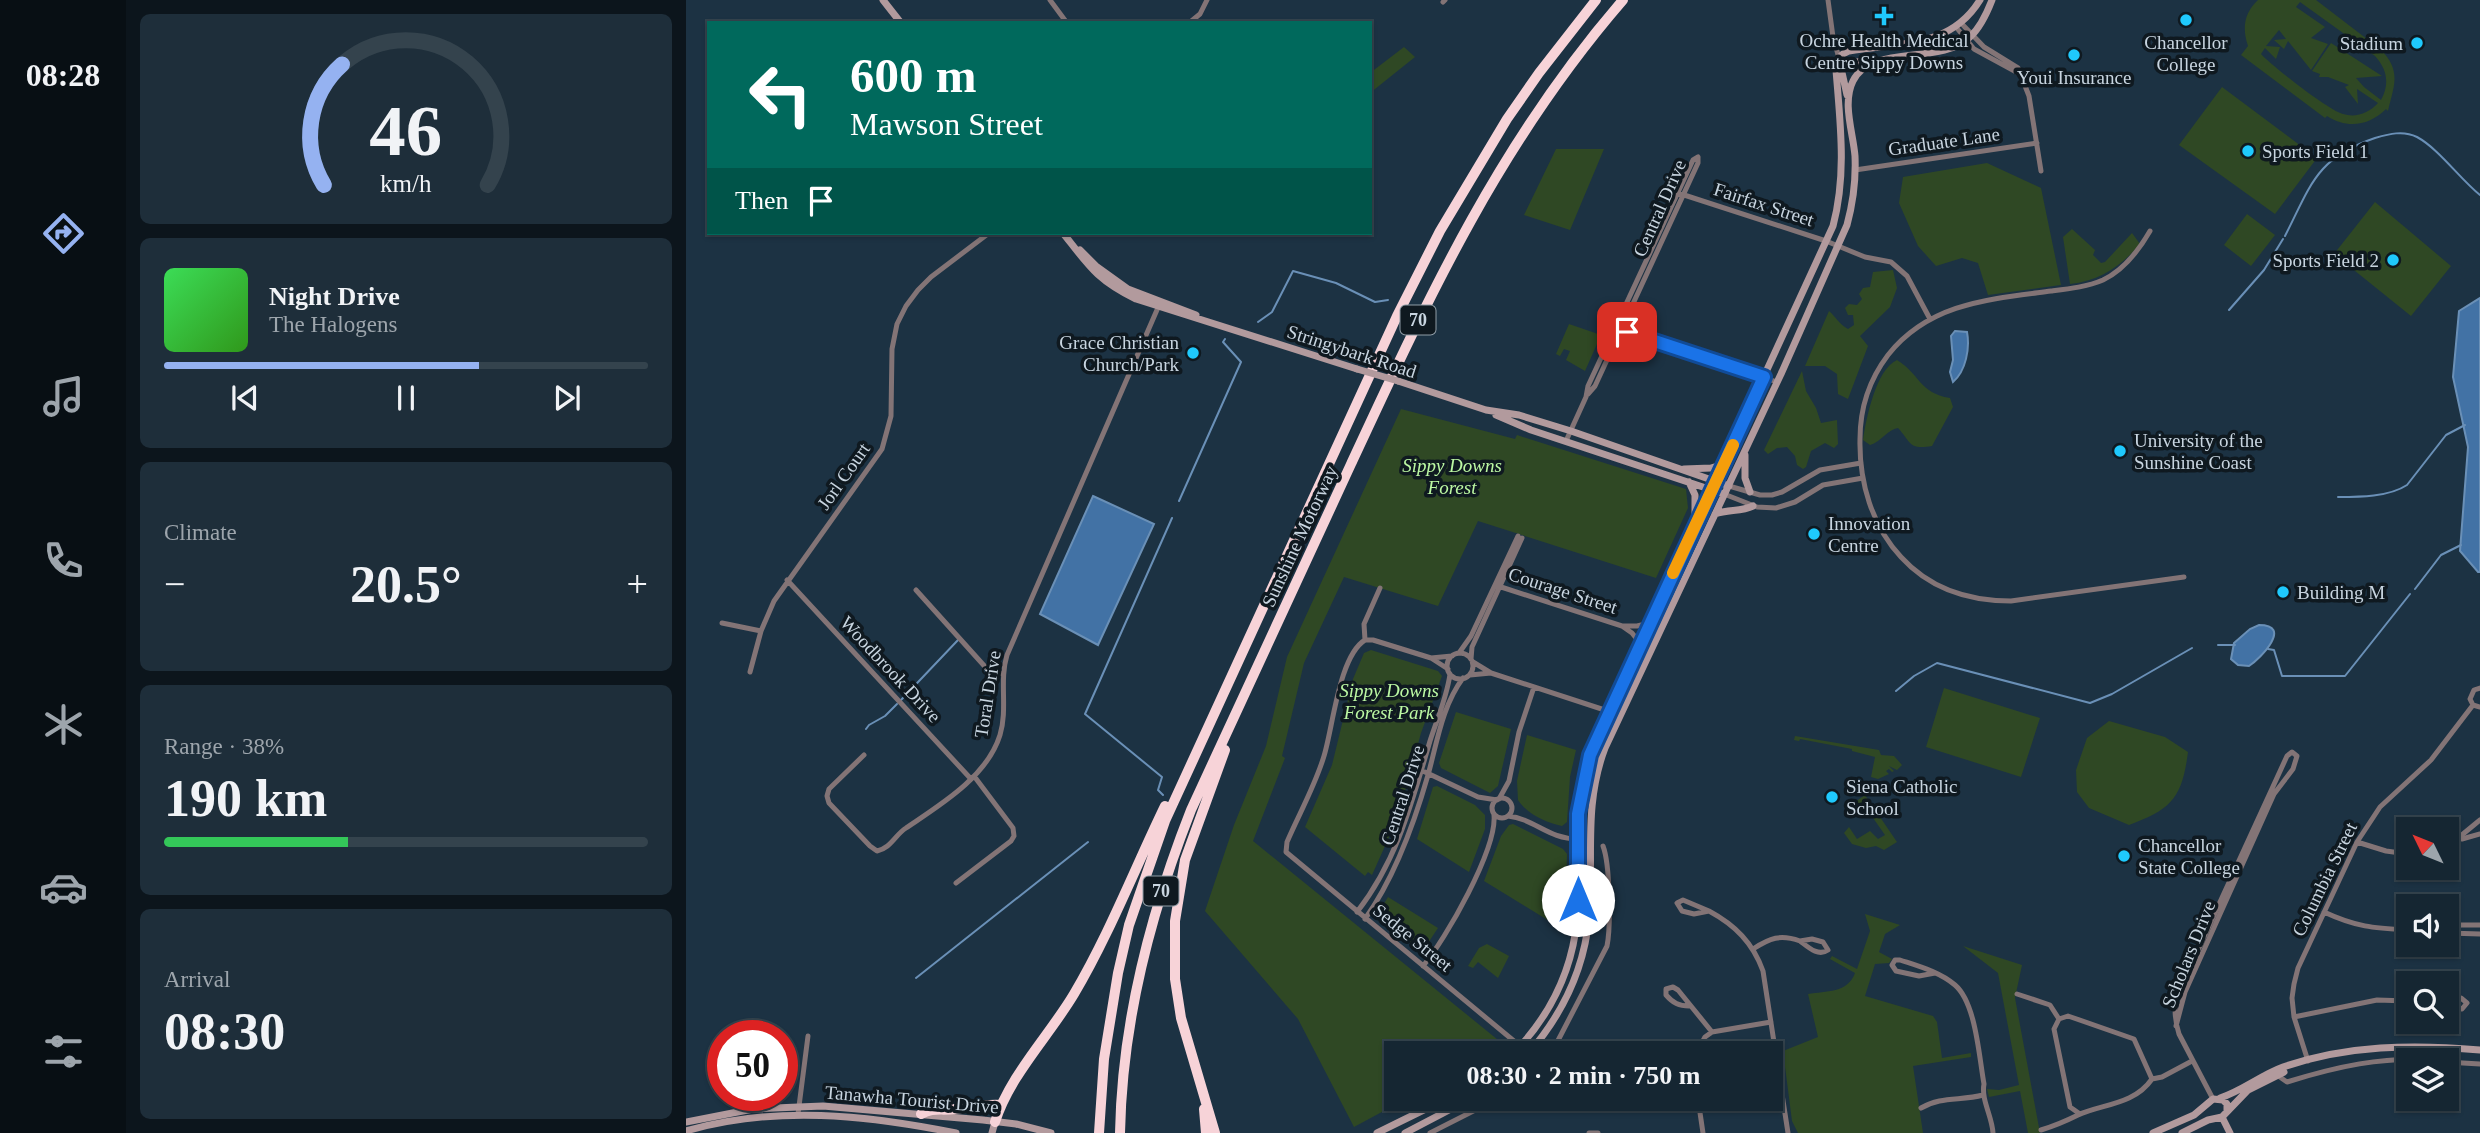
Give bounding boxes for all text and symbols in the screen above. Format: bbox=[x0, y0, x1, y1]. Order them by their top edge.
marker: Ochre Health Medical Centre Sippy Downs bbox=[1874, 6, 1894, 26]
marker: Chancellor College bbox=[2178, 12, 2194, 28]
place label: Ochre Health Medical Centre Sippy Downs bbox=[1800, 30, 1968, 73]
place label: Chancellor College bbox=[2144, 32, 2228, 75]
place label: Stadium bbox=[2340, 33, 2403, 54]
marker: Stadium bbox=[2409, 35, 2425, 51]
marker: Youi Insurance bbox=[2066, 47, 2082, 63]
text: 600 m bbox=[850, 48, 977, 103]
icon: left bbox=[735, 49, 826, 140]
text: 08:28 bbox=[26, 57, 100, 93]
place label: Youi Insurance bbox=[2017, 67, 2131, 88]
text: 46 bbox=[370, 90, 442, 171]
text: Mawson Street bbox=[850, 106, 1043, 142]
street label: Graduate Lane bbox=[1887, 123, 2001, 160]
place label: Sports Field 1 bbox=[2262, 141, 2369, 162]
marker: Sports Field 1 bbox=[2240, 143, 2256, 159]
street label: Central Drive bbox=[1629, 156, 1690, 260]
text: km/h bbox=[380, 170, 432, 197]
street label: Fairfax Street bbox=[1711, 178, 1817, 231]
icon: arrive bbox=[802, 182, 840, 220]
text: Then bbox=[735, 186, 788, 215]
icon: directions bbox=[39, 209, 88, 258]
place label: Sports Field 2 bbox=[2272, 250, 2379, 271]
marker: Sports Field 2 bbox=[2385, 252, 2401, 268]
text: Night Drive bbox=[269, 282, 400, 311]
pin bbox=[1597, 302, 1657, 362]
road number: 70 bbox=[1400, 306, 1436, 334]
text: The Halogens bbox=[269, 312, 397, 337]
icon: arrive bbox=[1608, 313, 1646, 351]
street label: Stringybark Road bbox=[1285, 321, 1420, 382]
place label: Grace Christian Church/Park bbox=[1059, 332, 1179, 375]
marker: Grace Christian Church/Park bbox=[1185, 345, 1201, 361]
icon: music bbox=[39, 372, 88, 421]
icon: previous bbox=[226, 379, 264, 417]
icon: pause bbox=[387, 379, 425, 417]
icon: next bbox=[548, 379, 586, 417]
place label: University of the Sunshine Coast bbox=[2134, 430, 2263, 473]
street label: Jorl Court bbox=[813, 438, 874, 514]
marker: University of the Sunshine Coast bbox=[2112, 443, 2128, 459]
park label: Sippy Downs Forest bbox=[1402, 455, 1502, 498]
street label: Sunshine Motorway bbox=[1257, 462, 1342, 610]
place label: Innovation Centre bbox=[1828, 513, 1911, 556]
text: Climate bbox=[164, 520, 237, 545]
marker: Innovation Centre bbox=[1806, 526, 1822, 542]
icon: phone bbox=[39, 536, 88, 585]
text: 20.5° bbox=[350, 556, 462, 613]
text: − bbox=[164, 563, 185, 605]
text: + bbox=[627, 563, 648, 605]
street label: Courage Street bbox=[1506, 563, 1621, 618]
place label: Building M bbox=[2297, 582, 2385, 603]
marker: Building M bbox=[2275, 584, 2291, 600]
street label: Woodbrook Drive bbox=[836, 612, 945, 727]
street label: Toral Drive bbox=[970, 649, 1005, 739]
park label: Sippy Downs Forest Park bbox=[1339, 680, 1439, 723]
icon: climate bbox=[39, 700, 88, 749]
text: Range · 38% bbox=[164, 734, 284, 759]
street label: Central Drive bbox=[1376, 742, 1429, 848]
text: 190 km bbox=[164, 770, 327, 827]
place label: Siena Catholic School bbox=[1846, 776, 1957, 819]
marker: Siena Catholic School bbox=[1824, 789, 1840, 805]
north arrow bbox=[2396, 817, 2459, 880]
map controls bbox=[2396, 817, 2459, 1111]
street label: Columbia Street bbox=[2288, 818, 2361, 940]
place label: Chancellor State College bbox=[2138, 835, 2240, 878]
marker: Chancellor State College bbox=[2116, 848, 2132, 864]
icon: car bbox=[39, 863, 88, 912]
position arrow bbox=[1541, 863, 1615, 937]
road number: 70 bbox=[1144, 876, 1178, 906]
button: sound bbox=[2396, 894, 2459, 957]
street label: Scholars Drive bbox=[2157, 898, 2219, 1011]
street label: Sedge Street bbox=[1369, 899, 1457, 976]
text: Arrival bbox=[164, 967, 230, 992]
button: search bbox=[2396, 971, 2459, 1034]
text: 08:30 bbox=[164, 1003, 285, 1060]
speed limit sign: 50 bbox=[707, 1020, 798, 1111]
icon: filters bbox=[39, 1027, 88, 1076]
button: layers bbox=[2396, 1048, 2459, 1111]
text: 08:30 · 2 min · 750 m bbox=[1467, 1061, 1701, 1090]
street label: Tanawha Tourist Drive bbox=[824, 1081, 1000, 1118]

